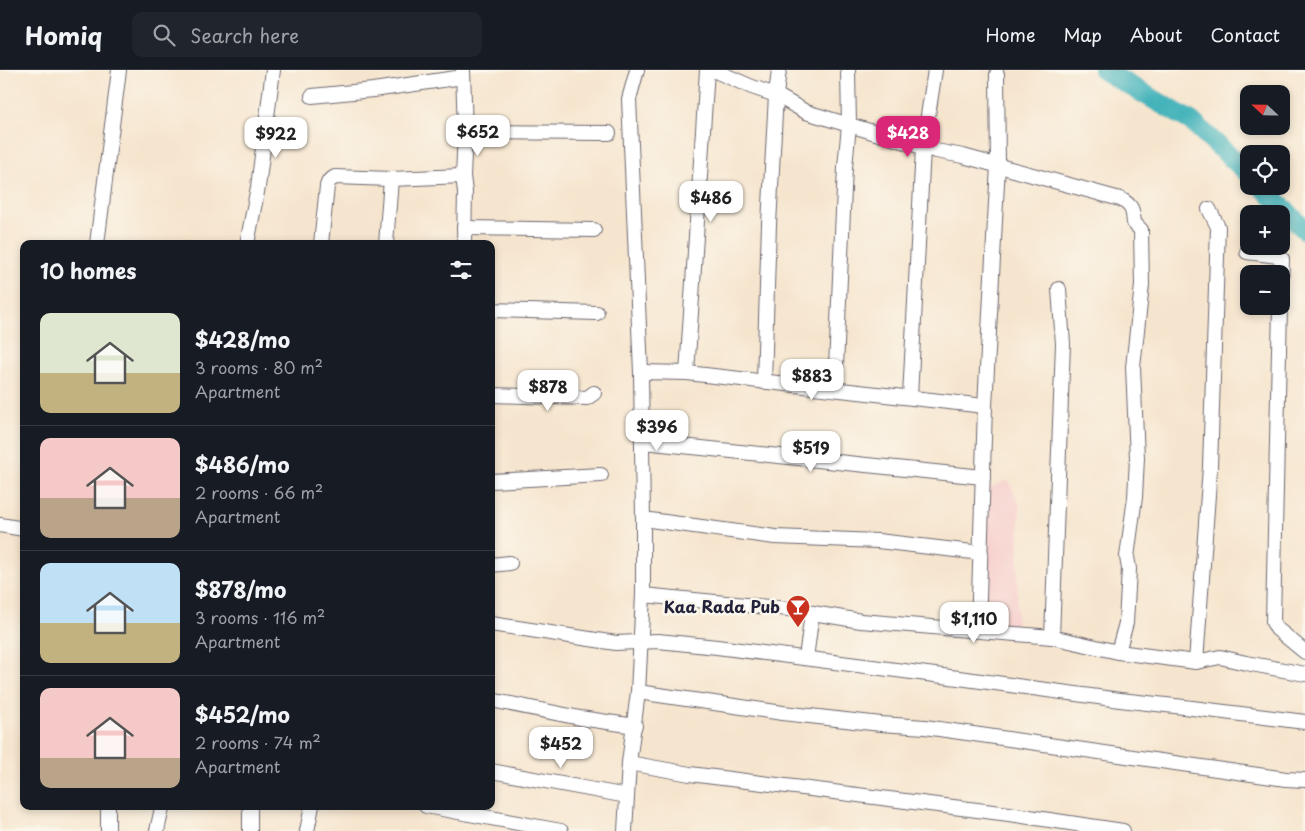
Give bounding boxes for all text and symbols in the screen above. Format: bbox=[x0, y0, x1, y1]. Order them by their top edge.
search box bbox=[132, 12, 482, 57]
text: Homiq bbox=[25, 17, 102, 53]
icon: search bbox=[150, 21, 178, 49]
text: Search here bbox=[190, 21, 299, 49]
text: Home bbox=[985, 21, 1035, 48]
text: Map bbox=[1063, 21, 1102, 48]
text: About bbox=[1130, 21, 1182, 48]
text: Contact bbox=[1210, 21, 1280, 48]
north arrow bbox=[1240, 85, 1290, 135]
map controls bbox=[1240, 85, 1290, 315]
pin: $652 bbox=[448, 114, 508, 157]
pin: $922 bbox=[246, 116, 306, 159]
pin: $428 bbox=[878, 116, 938, 158]
text: $652 bbox=[457, 119, 499, 143]
text: $428 bbox=[887, 120, 929, 144]
text: $922 bbox=[255, 121, 297, 145]
button: locate bbox=[1240, 145, 1290, 195]
pin: $486 bbox=[681, 180, 741, 223]
text: $486 bbox=[690, 185, 732, 209]
button: + bbox=[1240, 205, 1290, 255]
text: 10 homes bbox=[40, 254, 137, 286]
icon: filters bbox=[447, 256, 475, 284]
button: − bbox=[1240, 265, 1290, 315]
text: $428/mo bbox=[195, 323, 290, 355]
icon: home bbox=[80, 333, 140, 393]
text: 3 rooms · 80 m² bbox=[195, 355, 323, 379]
pin: $883 bbox=[782, 358, 842, 401]
text: $883 bbox=[792, 363, 832, 387]
pin: $878 bbox=[518, 370, 578, 412]
text: $878 bbox=[528, 374, 568, 398]
text: Apartment bbox=[195, 379, 280, 403]
pin: $396 bbox=[627, 410, 687, 452]
text: $396 bbox=[636, 414, 678, 438]
pin: $519 bbox=[781, 430, 841, 473]
text: $519 bbox=[792, 435, 830, 459]
text: $486/mo bbox=[195, 448, 289, 480]
icon: home bbox=[80, 458, 140, 518]
text: 2 rooms · 66 m² bbox=[195, 480, 323, 504]
text: Apartment bbox=[195, 504, 280, 528]
text: $878/mo bbox=[195, 573, 286, 605]
icon: home bbox=[80, 583, 140, 643]
place label: Kaa Rada Pub bbox=[663, 594, 780, 618]
bar icon: Kaa Rada Pub bbox=[785, 594, 811, 628]
pin: $1,110 bbox=[933, 602, 1015, 644]
text: 3 rooms · 116 m² bbox=[195, 605, 325, 629]
text: $1,110 bbox=[951, 606, 997, 630]
text: Apartment bbox=[195, 629, 280, 653]
text: $452/mo bbox=[195, 698, 290, 730]
icon: home bbox=[80, 708, 140, 768]
pin: $452 bbox=[531, 726, 591, 769]
text: 2 rooms · 74 m² bbox=[195, 730, 321, 754]
text: $452 bbox=[540, 731, 582, 755]
text: Apartment bbox=[195, 754, 280, 778]

